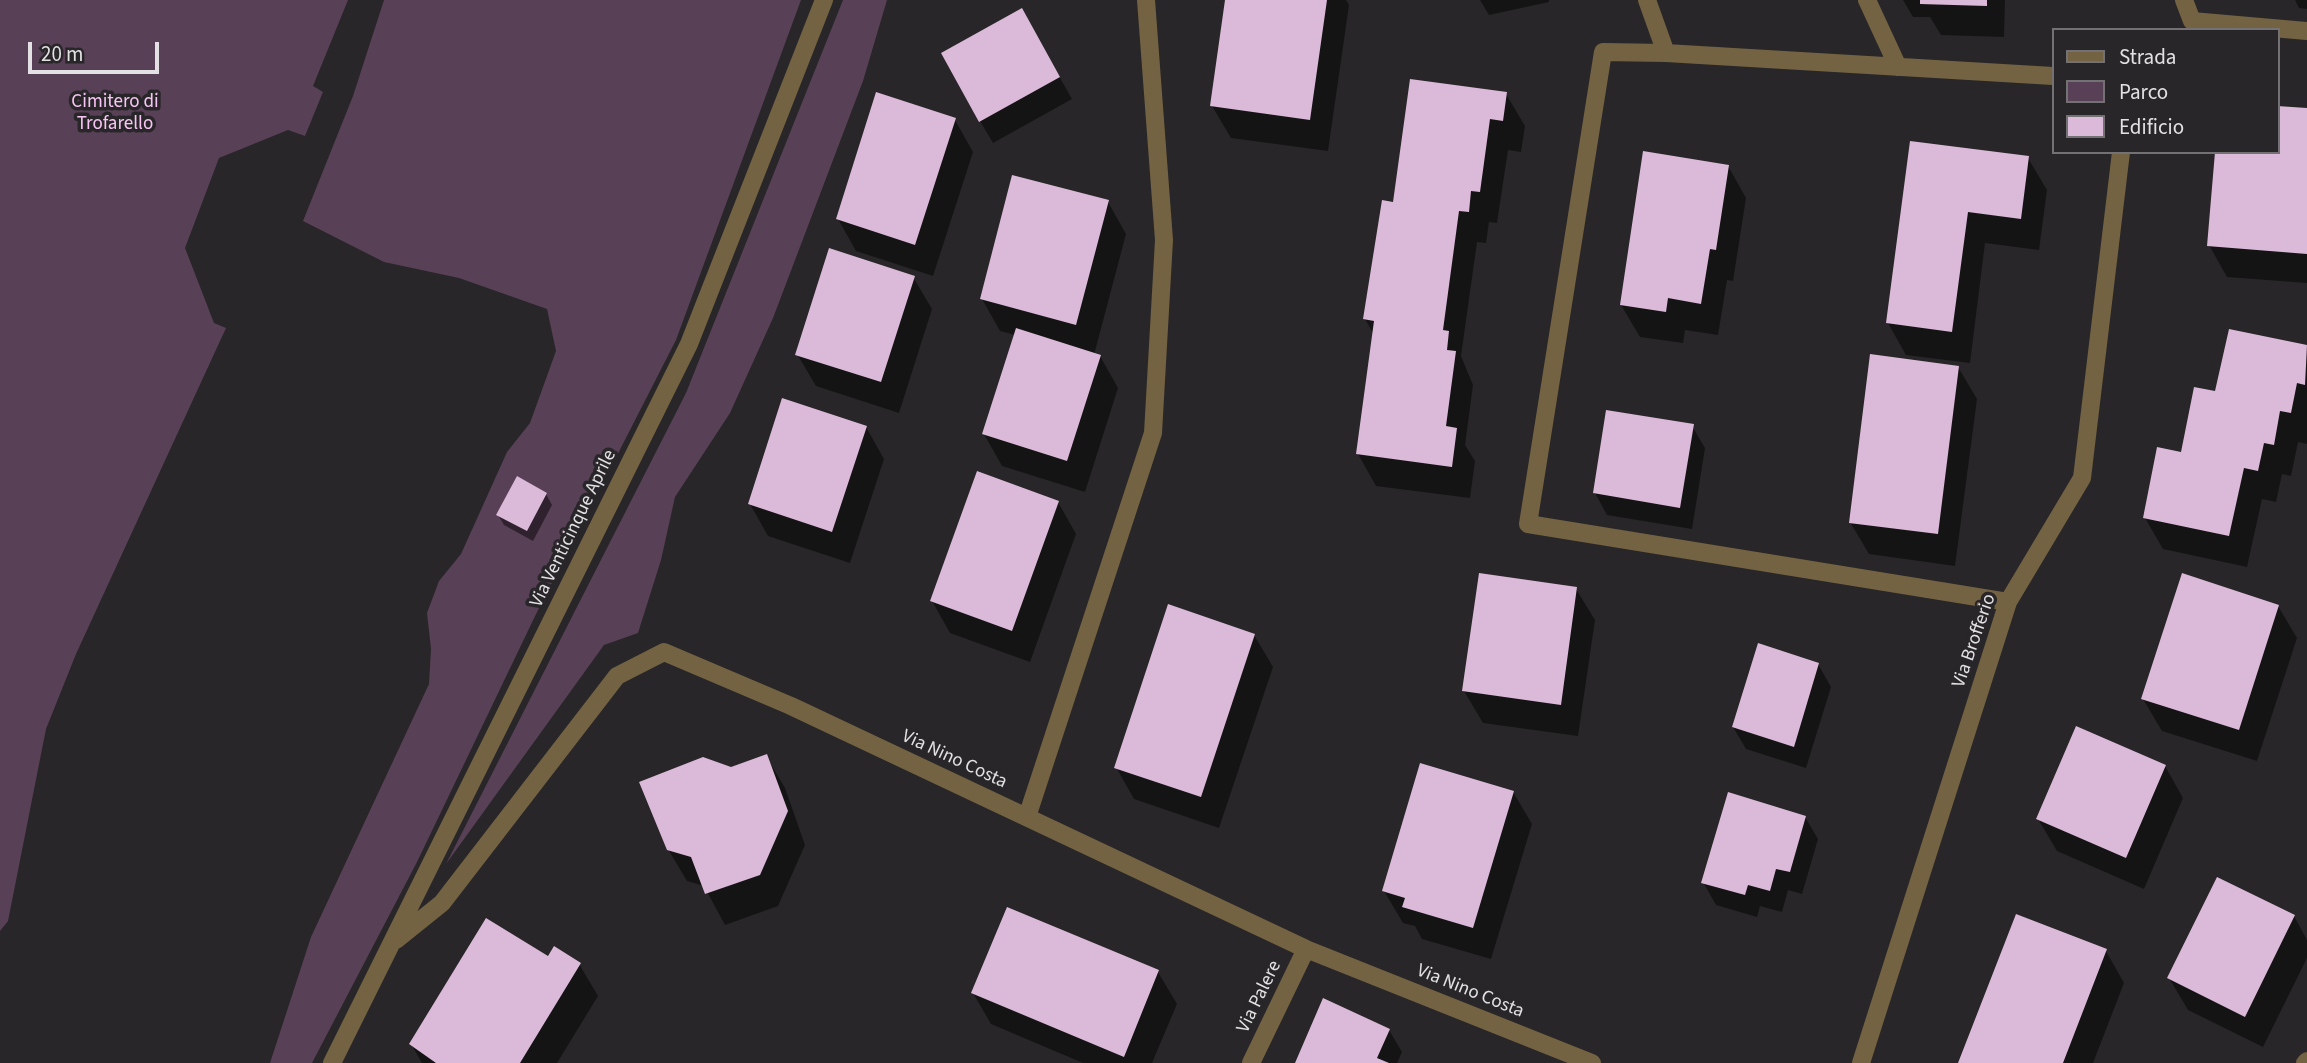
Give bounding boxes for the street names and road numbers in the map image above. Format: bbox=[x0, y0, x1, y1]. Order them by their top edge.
street label: Via Venticinque Aprile bbox=[526, 446, 622, 612]
street label: Via Brofferio bbox=[1948, 591, 2002, 691]
street label: Via Nino Costa bbox=[898, 726, 1010, 794]
street label: Via Palere bbox=[1233, 957, 1287, 1037]
street label: Via Nino Costa bbox=[1413, 960, 1527, 1024]

